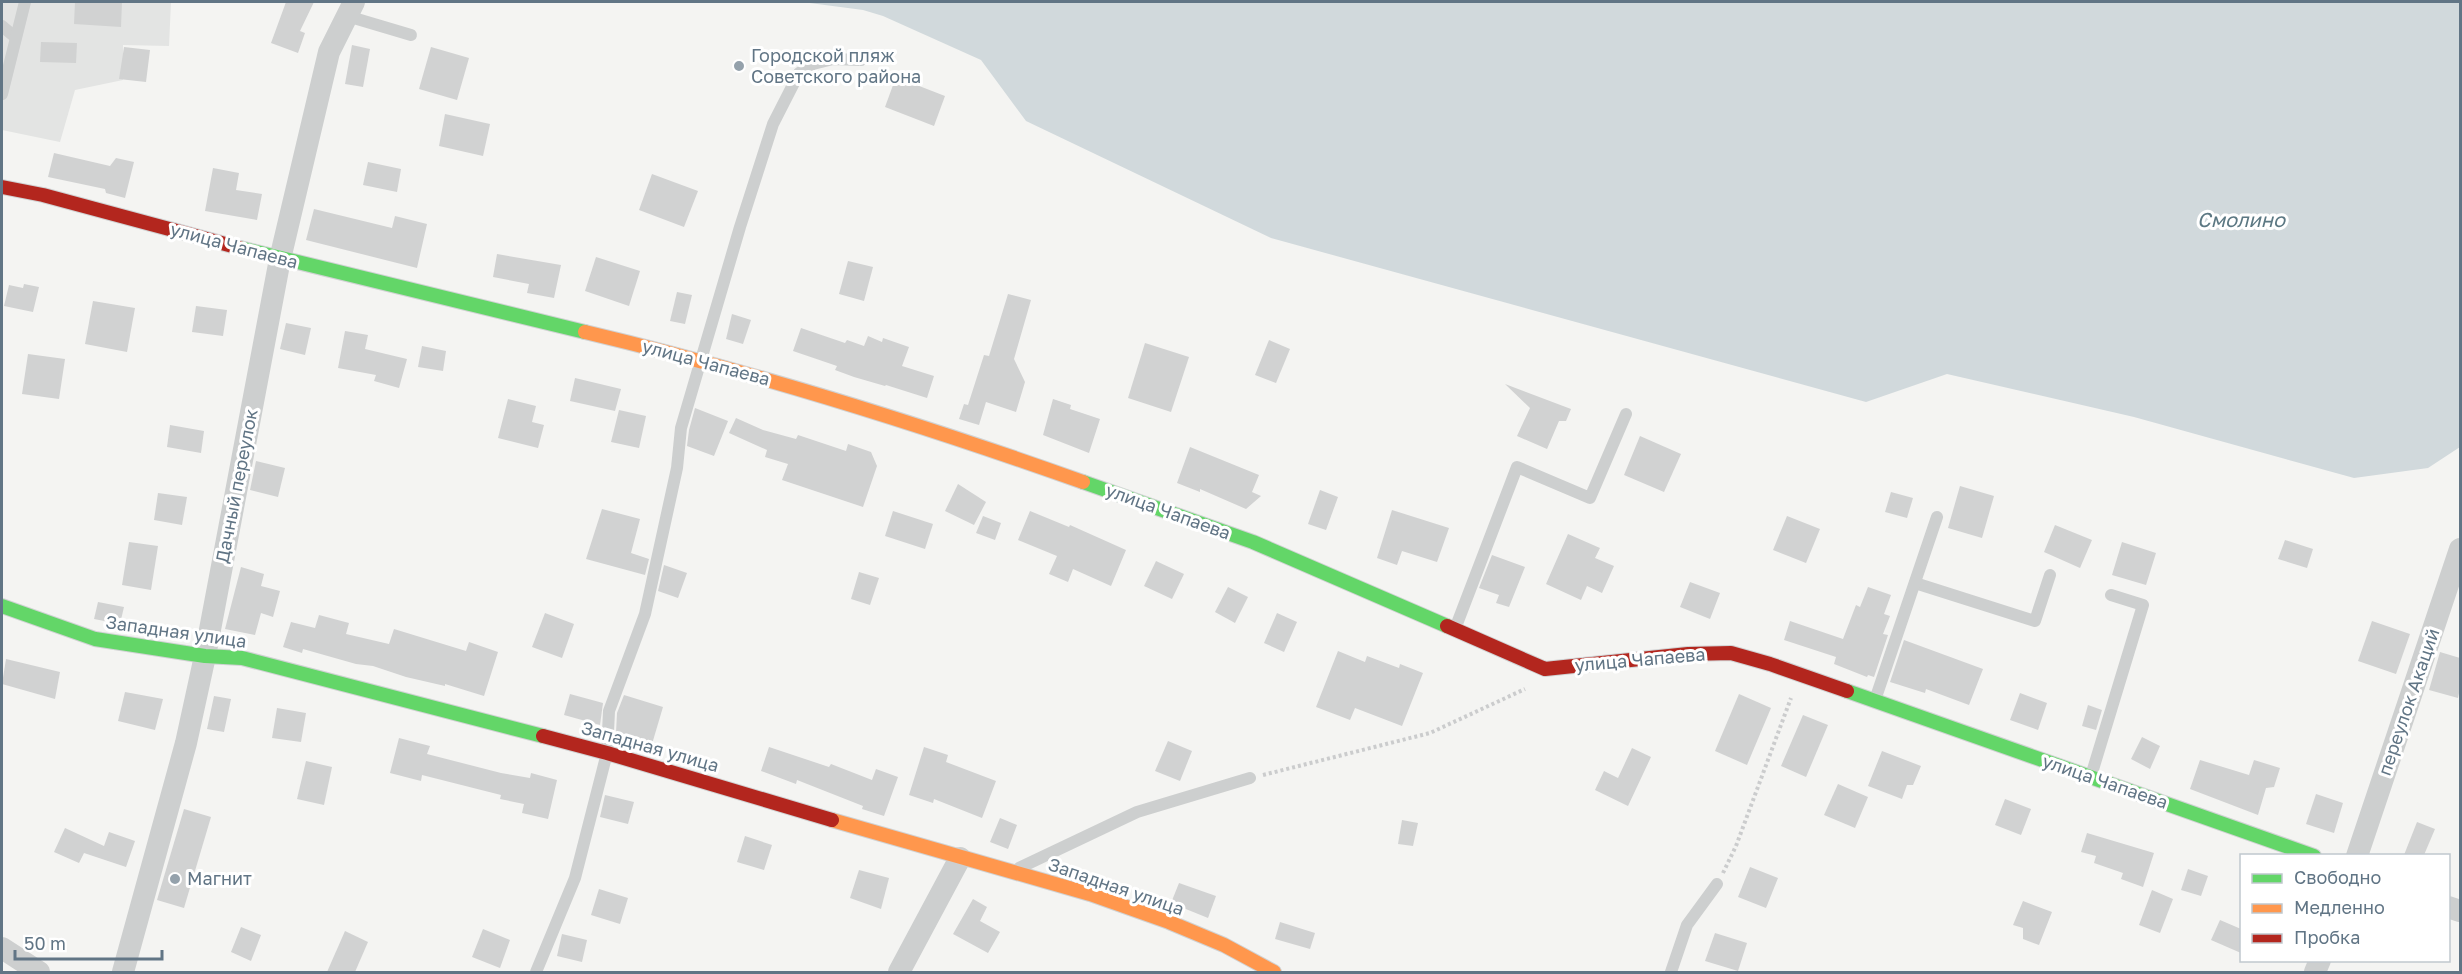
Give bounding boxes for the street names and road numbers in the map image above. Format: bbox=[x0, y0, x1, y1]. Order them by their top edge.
street label: улица Чапаева bbox=[168, 217, 300, 273]
street label: улица Чапаева bbox=[640, 334, 772, 390]
street label: Дачный переулок bbox=[210, 407, 262, 565]
street label: улица Чапаева bbox=[1103, 478, 1234, 544]
street label: Западная улица bbox=[104, 610, 248, 652]
street label: переулок Акаций bbox=[2373, 625, 2443, 778]
street label: улица Чапаева bbox=[1574, 642, 1706, 676]
street label: Западная улица bbox=[579, 716, 722, 776]
street label: улица Чапаева bbox=[2040, 749, 2171, 813]
street label: Западная улица bbox=[1046, 853, 1187, 920]

